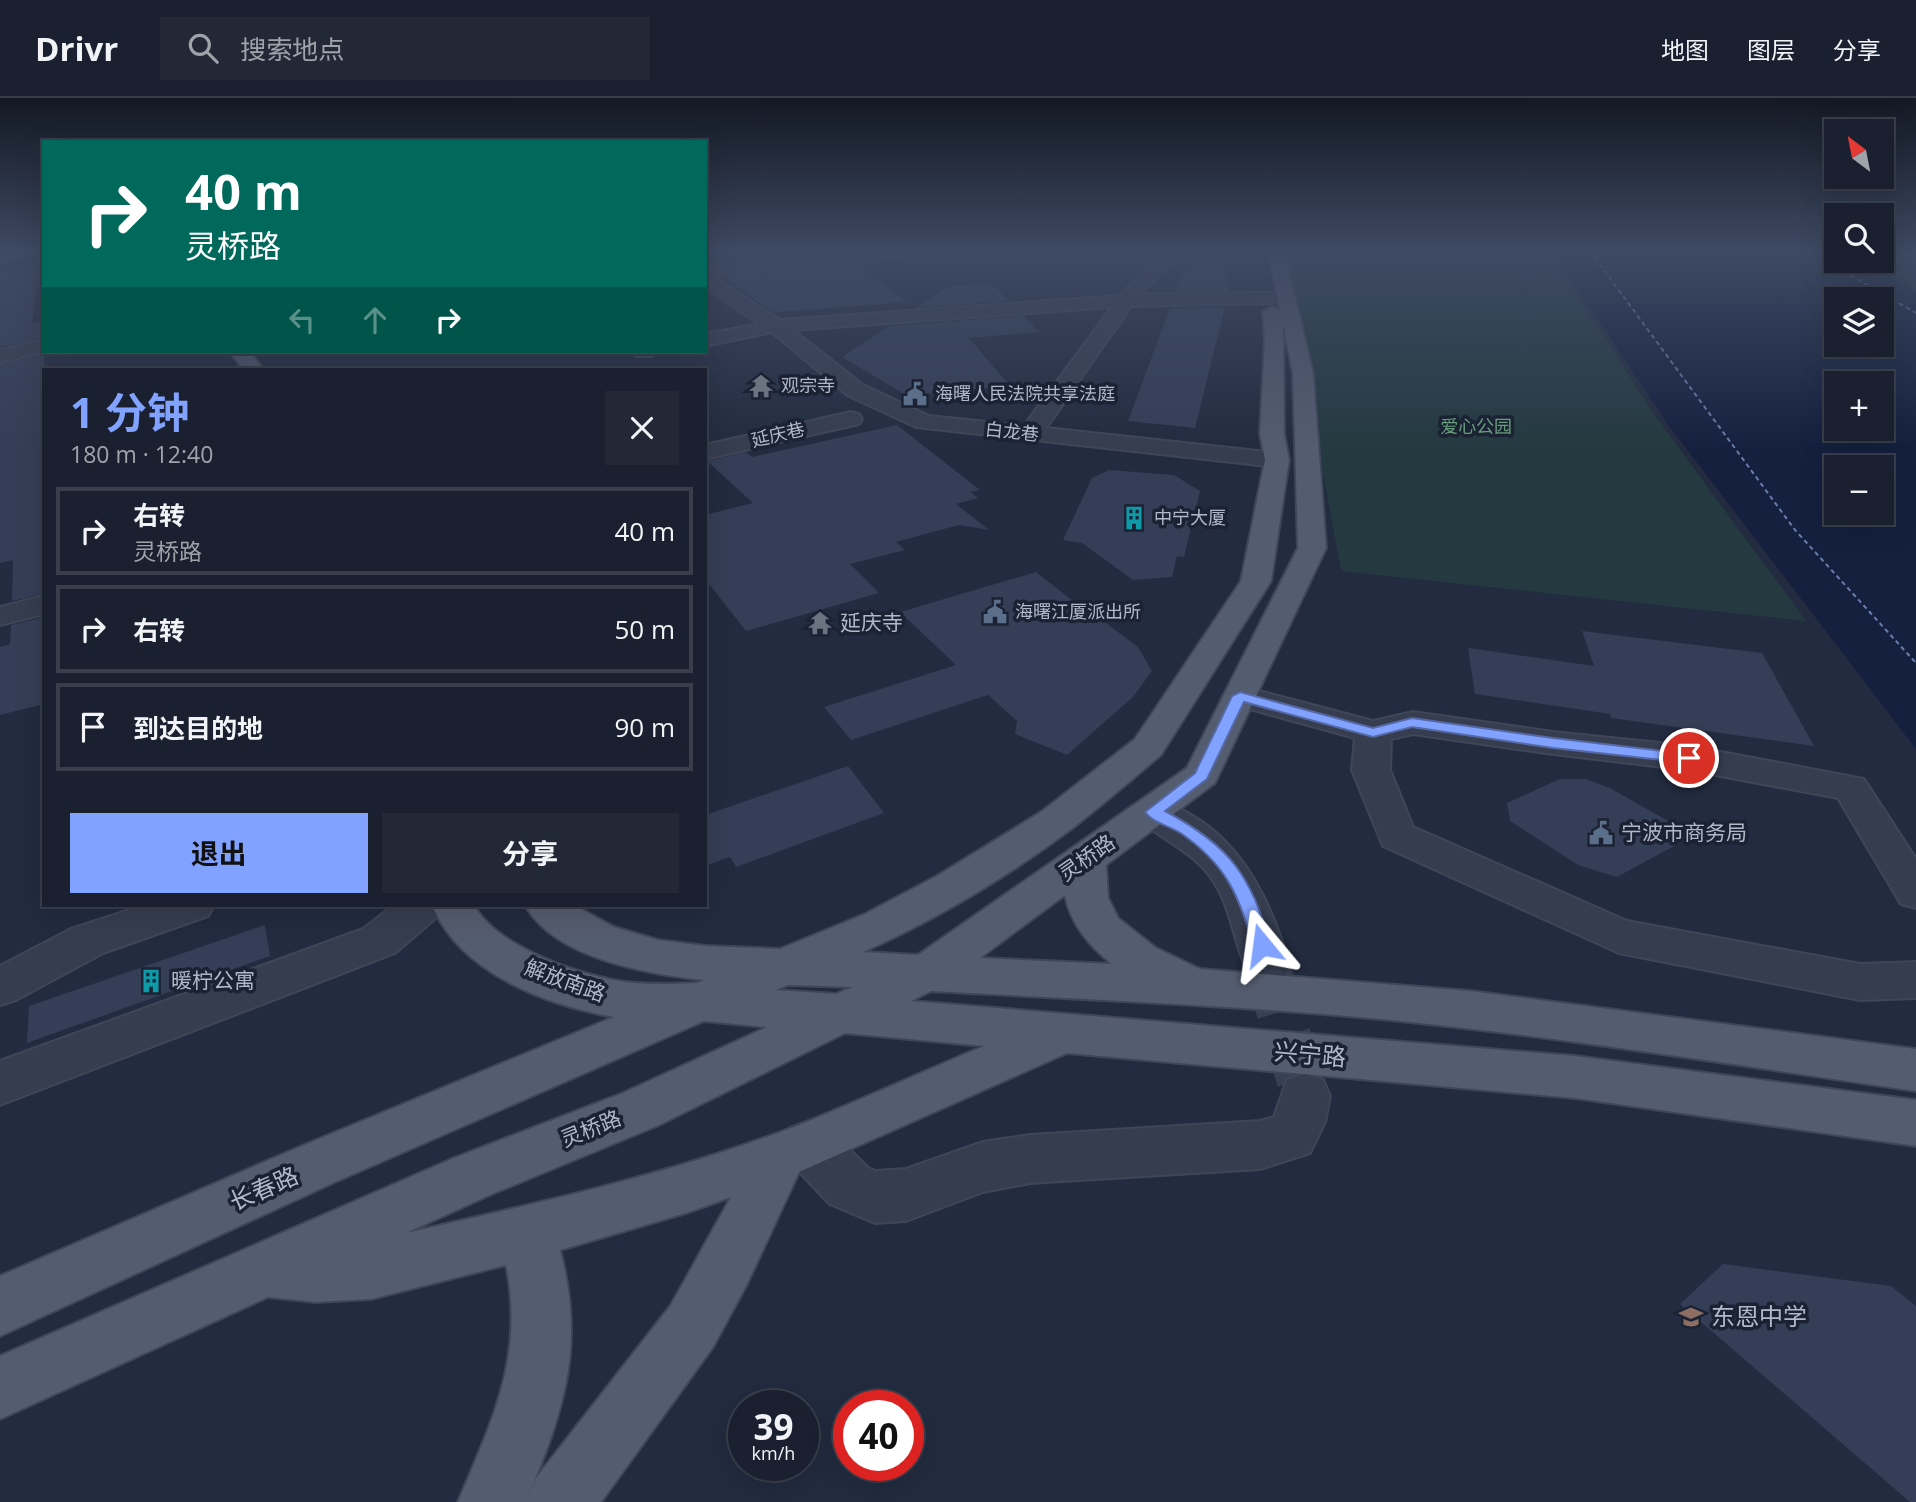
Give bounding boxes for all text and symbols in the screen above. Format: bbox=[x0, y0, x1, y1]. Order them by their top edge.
search box bbox=[160, 17, 650, 80]
text: Drivr bbox=[35, 26, 118, 71]
icon: search bbox=[184, 29, 222, 67]
text: 搜索地点 bbox=[240, 31, 344, 67]
text: 地图 bbox=[1661, 33, 1709, 66]
text: 图层 bbox=[1747, 33, 1795, 66]
text: 分享 bbox=[1833, 33, 1881, 66]
north arrow bbox=[1824, 119, 1894, 189]
map controls bbox=[1824, 119, 1894, 525]
text: 40 m bbox=[185, 158, 302, 224]
icon: right bbox=[70, 168, 161, 259]
button: search bbox=[1824, 203, 1894, 273]
text: 灵桥路 bbox=[185, 224, 281, 267]
button: layers bbox=[1824, 287, 1894, 357]
icon: left bbox=[283, 301, 321, 339]
icon: ahead bbox=[356, 301, 394, 339]
icon: right bbox=[429, 301, 467, 339]
button: + bbox=[1824, 371, 1894, 441]
temple icon: 观宗寺 bbox=[747, 372, 775, 400]
place label: 观宗寺 bbox=[781, 373, 835, 397]
public building icon: 海曙人民法院共享法庭 bbox=[901, 380, 929, 408]
place label: 海曙人民法院共享法庭 bbox=[935, 381, 1115, 405]
text: 1 分钟 bbox=[70, 383, 189, 440]
button: close bbox=[605, 391, 679, 465]
park label: 爱心公园 bbox=[1440, 414, 1512, 438]
street label: 延庆巷 bbox=[749, 416, 807, 452]
street label: 白龙巷 bbox=[984, 416, 1040, 446]
text: 180 m · 12:40 bbox=[70, 438, 213, 470]
button: − bbox=[1824, 455, 1894, 525]
text: 右转 bbox=[133, 497, 185, 533]
building icon: 中宁大厦 bbox=[1120, 504, 1148, 532]
place label: 中宁大厦 bbox=[1154, 505, 1226, 529]
icon: right bbox=[74, 512, 112, 550]
text: 40 m bbox=[614, 513, 675, 549]
text: 灵桥路 bbox=[133, 535, 202, 567]
public building icon: 海曙江厦派出所 bbox=[981, 598, 1009, 626]
place label: 海曙江厦派出所 bbox=[1015, 599, 1141, 623]
place label: 延庆寺 bbox=[840, 608, 903, 636]
temple icon: 延庆寺 bbox=[806, 609, 834, 637]
icon: right bbox=[74, 610, 112, 648]
text: 50 m bbox=[614, 611, 675, 647]
text: 右转 bbox=[133, 612, 185, 648]
icon: arrive bbox=[74, 708, 112, 746]
text: 90 m bbox=[614, 709, 675, 745]
text: 到达目的地 bbox=[133, 710, 263, 746]
pin bbox=[1659, 728, 1719, 788]
icon: arrive bbox=[1670, 739, 1708, 777]
button: 退出 bbox=[70, 813, 368, 893]
button: 分享 bbox=[382, 813, 679, 893]
place label: 宁波市商务局 bbox=[1621, 818, 1747, 846]
public building icon: 宁波市商务局 bbox=[1587, 819, 1615, 847]
street label: 灵桥路 bbox=[1053, 828, 1120, 887]
position arrow bbox=[1225, 908, 1299, 982]
street label: 解放南路 bbox=[521, 953, 610, 1008]
place label: 暖柠公寓 bbox=[171, 966, 255, 994]
building icon: 暖柠公寓 bbox=[137, 967, 165, 995]
street label: 兴宁路 bbox=[1273, 1034, 1347, 1073]
street label: 灵桥路 bbox=[556, 1103, 625, 1153]
street label: 长春路 bbox=[224, 1158, 303, 1217]
place label: 东恩中学 bbox=[1711, 1299, 1807, 1332]
school or university icon: 东恩中学 bbox=[1677, 1303, 1705, 1331]
speed limit sign: 40 bbox=[833, 1390, 924, 1481]
text: 39 bbox=[753, 1403, 794, 1450]
text: km/h bbox=[752, 1441, 795, 1465]

